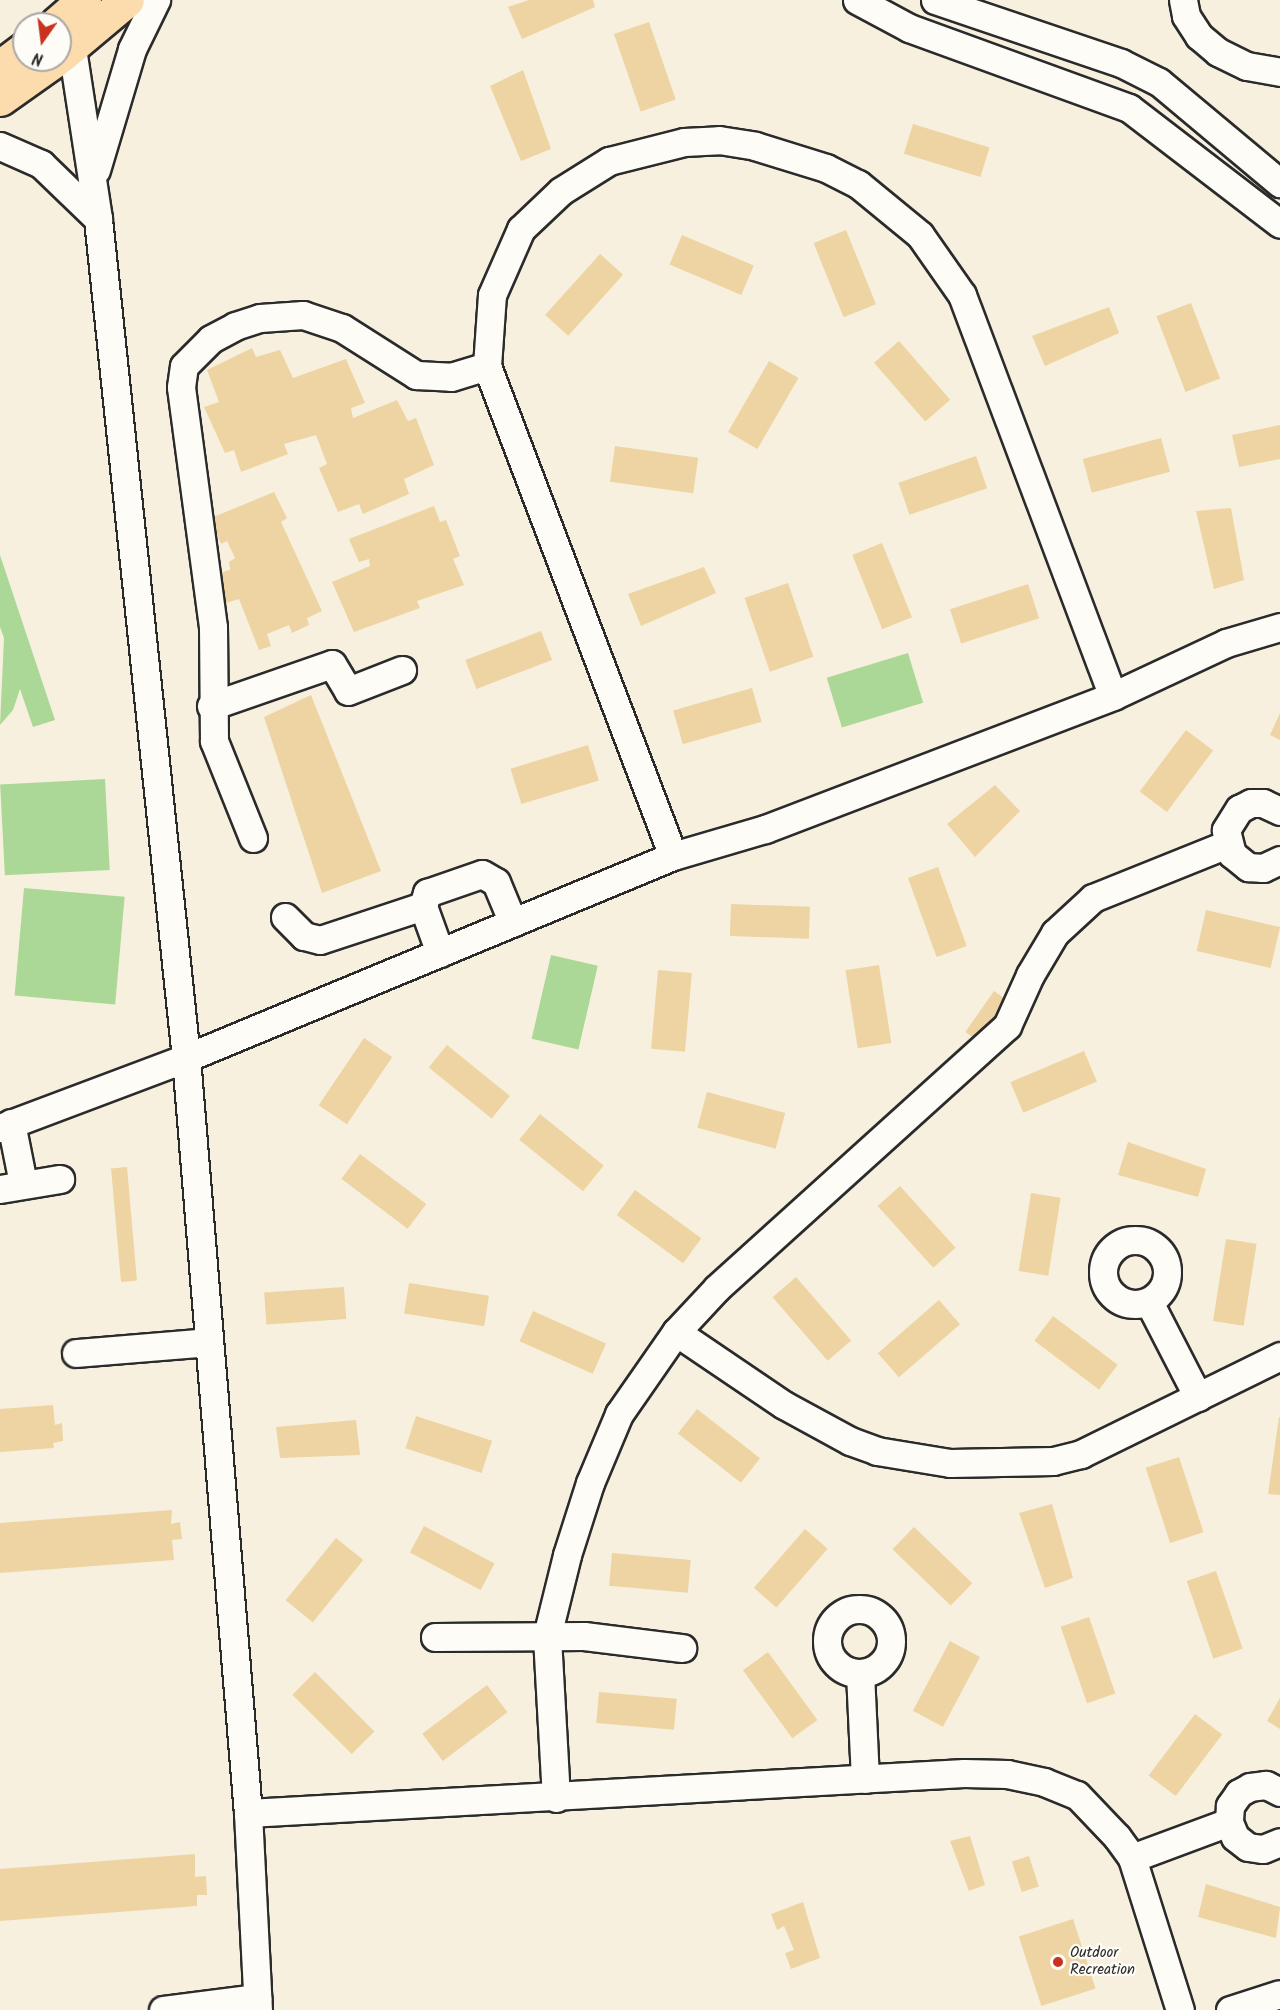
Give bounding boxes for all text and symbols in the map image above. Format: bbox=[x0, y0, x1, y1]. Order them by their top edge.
north arrow bbox=[12, 12, 72, 72]
text: N bbox=[30, 45, 46, 71]
place label: Outdoor Recreation bbox=[1070, 1944, 1135, 1979]
marker: Outdoor Recreation bbox=[1051, 1955, 1065, 1969]

